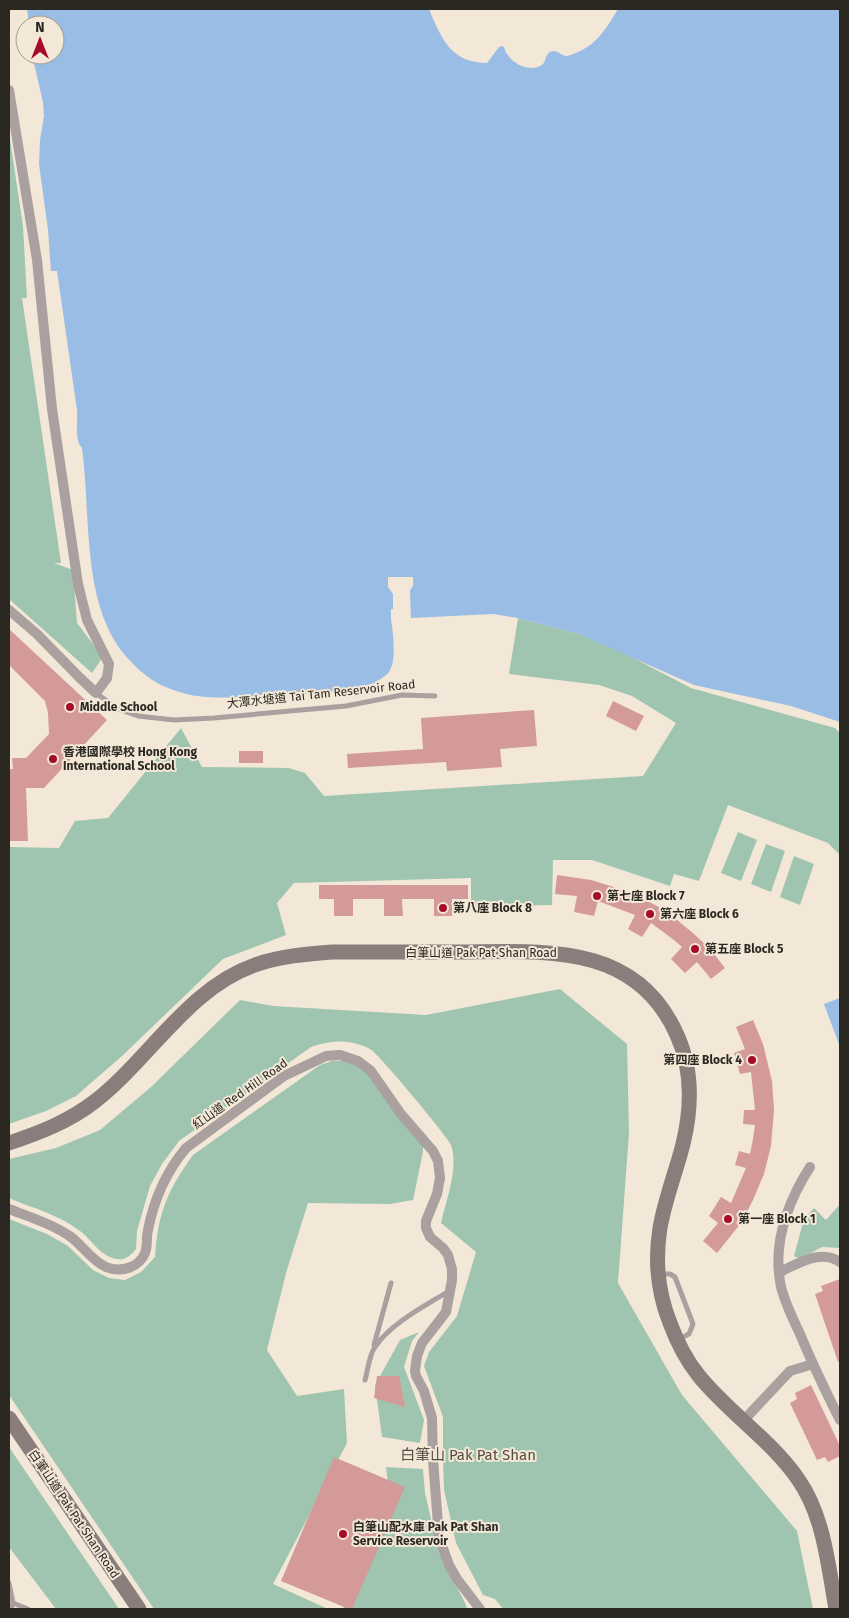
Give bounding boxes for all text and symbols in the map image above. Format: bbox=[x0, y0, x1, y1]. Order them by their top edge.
north arrow bbox=[15, 15, 65, 65]
text: N bbox=[35, 19, 45, 36]
street label: 大潭水塘道 Tai Tam Reservoir Road bbox=[226, 677, 416, 711]
place label: Middle School bbox=[80, 700, 158, 714]
marker: Middle School bbox=[64, 701, 76, 713]
place label: 香港國際學校 Hong Kong International School bbox=[63, 745, 198, 773]
marker: 香港國際學校 Hong Kong International School bbox=[47, 753, 59, 765]
place label: 第七座 Block 7 bbox=[607, 889, 685, 903]
marker: 第七座 Block 7 bbox=[591, 890, 603, 902]
place label: 第八座 Block 8 bbox=[453, 901, 532, 915]
marker: 第八座 Block 8 bbox=[437, 902, 449, 914]
place label: 第六座 Block 6 bbox=[660, 907, 739, 921]
marker: 第六座 Block 6 bbox=[644, 908, 656, 920]
place label: 第五座 Block 5 bbox=[705, 942, 784, 956]
marker: 第五座 Block 5 bbox=[689, 943, 701, 955]
street label: 白筆山道 Pak Pat Shan Road bbox=[405, 946, 557, 960]
place label: 第四座 Block 4 bbox=[663, 1053, 742, 1067]
marker: 第四座 Block 4 bbox=[746, 1054, 758, 1066]
street label: 紅山道 Red Hill Road bbox=[190, 1056, 290, 1132]
place label: 第一座 Block 1 bbox=[738, 1212, 816, 1226]
marker: 第一座 Block 1 bbox=[722, 1213, 734, 1225]
district label: 白筆山 Pak Pat Shan bbox=[400, 1446, 536, 1464]
street label: 白筆山道 Pak Pat Shan Road bbox=[26, 1447, 122, 1581]
place label: 白筆山配水庫 Pak Pat Shan Service Reservoir bbox=[353, 1520, 498, 1548]
marker: 白筆山配水庫 Pak Pat Shan Service Reservoir bbox=[337, 1528, 349, 1540]

